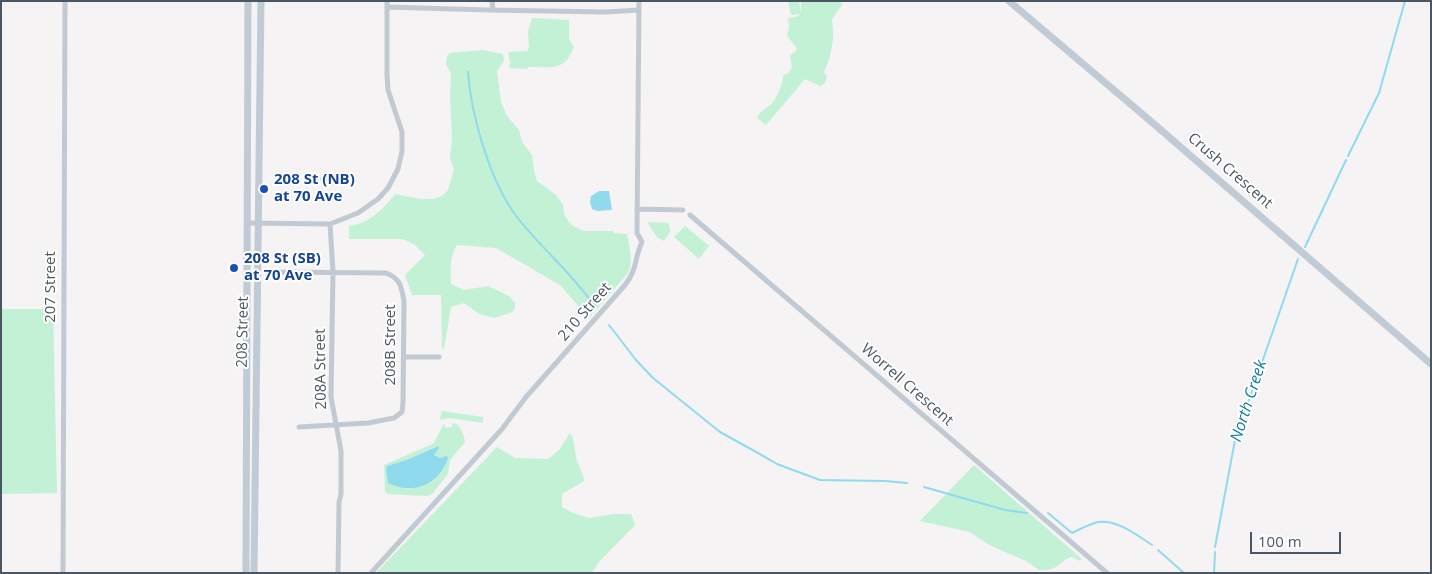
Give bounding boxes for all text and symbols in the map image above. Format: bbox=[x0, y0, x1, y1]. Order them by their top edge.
street label: Crush Crescent bbox=[1184, 129, 1276, 213]
place label: 208 St (NB) at 70 Ave bbox=[274, 171, 355, 206]
marker: 208 St (NB) at 70 Ave bbox=[258, 183, 270, 195]
place label: 208 St (SB) at 70 Ave bbox=[244, 250, 321, 285]
street label: 207 Street bbox=[42, 251, 60, 323]
marker: 208 St (SB) at 70 Ave bbox=[228, 262, 240, 274]
street label: 210 Street bbox=[555, 279, 615, 345]
street label: 208 Street bbox=[233, 296, 253, 368]
street label: 208B Street bbox=[382, 304, 400, 386]
street label: 208A Street bbox=[311, 328, 331, 410]
street label: Worrell Crescent bbox=[857, 340, 957, 430]
water label: North Creek bbox=[1227, 358, 1271, 444]
scale bar bbox=[1252, 522, 1343, 554]
text: 100 m bbox=[1258, 531, 1302, 551]

